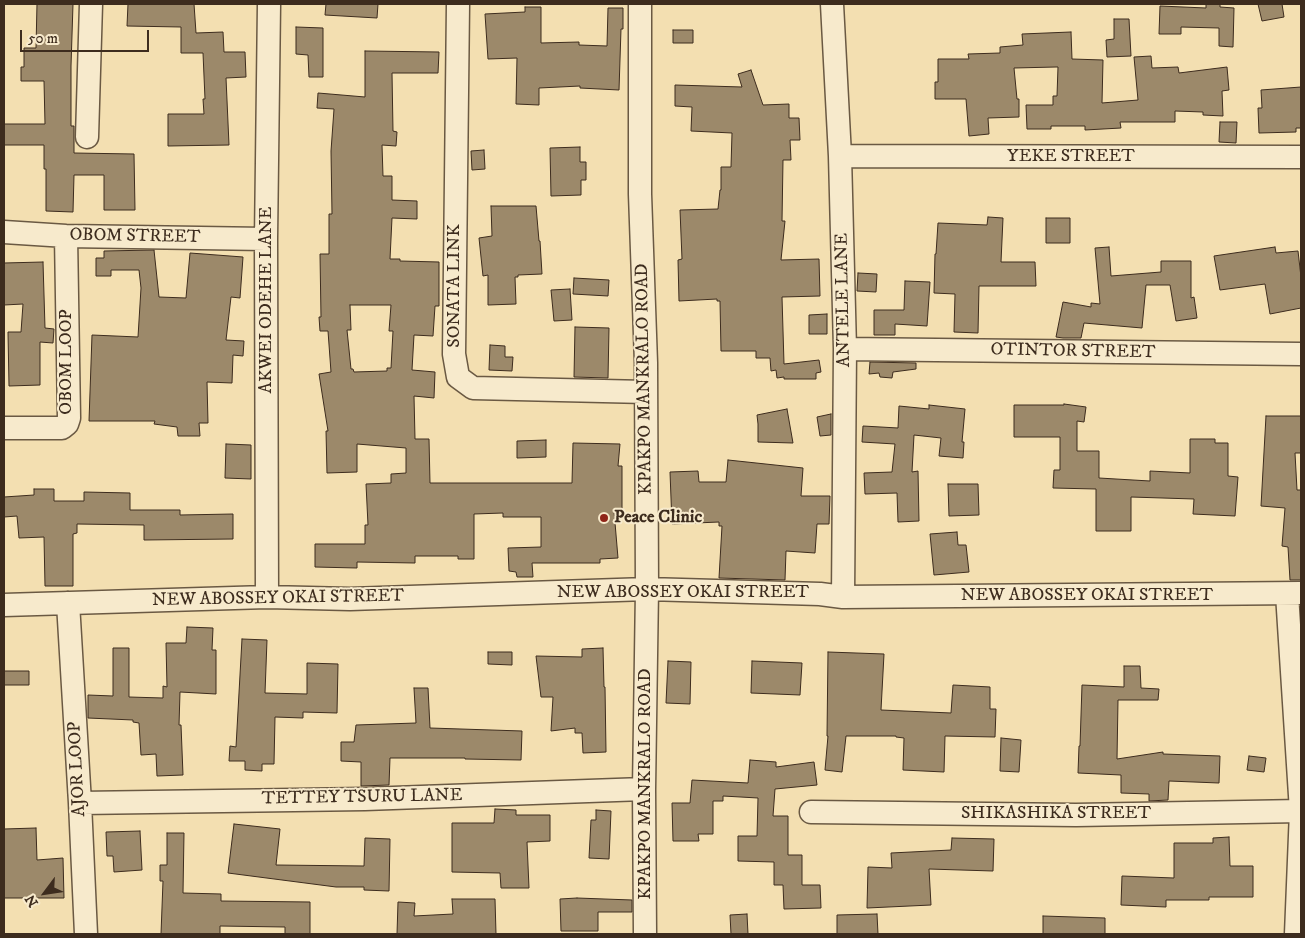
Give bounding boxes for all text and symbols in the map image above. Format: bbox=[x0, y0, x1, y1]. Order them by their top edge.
scale bar bbox=[22, 20, 151, 52]
text: 50 m bbox=[28, 29, 58, 48]
street label: YEKE STREET bbox=[1007, 146, 1135, 168]
street label: AKWEI ODEHE LANE bbox=[256, 207, 278, 393]
street label: SONATA LINK bbox=[444, 224, 466, 348]
street label: OBOM STREET bbox=[69, 225, 201, 249]
street label: ANTELE LANE bbox=[832, 233, 856, 367]
street label: KPAKPO MANKRALO ROAD bbox=[632, 263, 658, 495]
street label: OBOM LOOP bbox=[56, 309, 78, 415]
street label: OTINTOR STREET bbox=[990, 340, 1156, 364]
place label: Peace Clinic bbox=[614, 507, 702, 529]
marker: Peace Clinic bbox=[598, 512, 610, 524]
street label: NEW ABOSSEY OKAI STREET bbox=[557, 582, 809, 604]
street label: NEW ABOSSEY OKAI STREET bbox=[961, 585, 1213, 607]
street label: NEW ABOSSEY OKAI STREET bbox=[152, 586, 404, 612]
street label: KPAKPO MANKRALO ROAD bbox=[635, 668, 657, 900]
street label: AJOR LOOP bbox=[65, 721, 91, 817]
street label: TETTEY TSURU LANE bbox=[262, 785, 462, 811]
street label: SHIKASHIKA STREET bbox=[961, 803, 1151, 825]
north arrow bbox=[20, 868, 70, 918]
text: N bbox=[21, 891, 43, 910]

